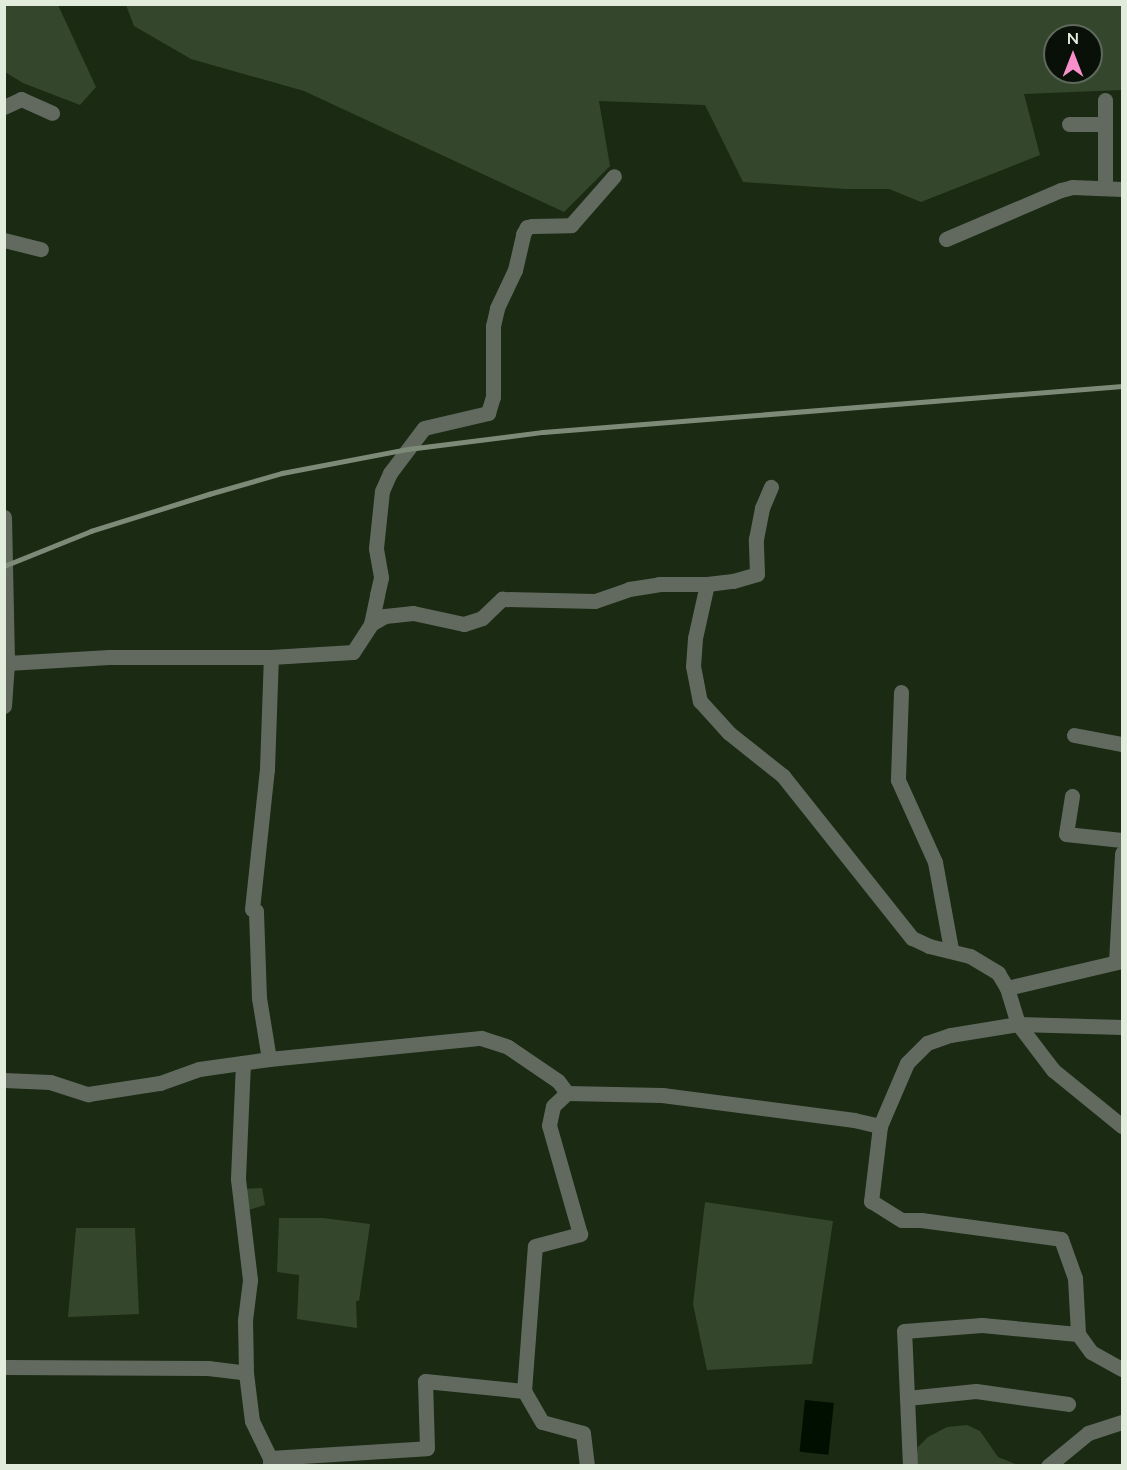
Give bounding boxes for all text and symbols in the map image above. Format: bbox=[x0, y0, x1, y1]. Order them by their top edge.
north arrow bbox=[1043, 24, 1103, 84]
text: N bbox=[1067, 28, 1079, 47]

